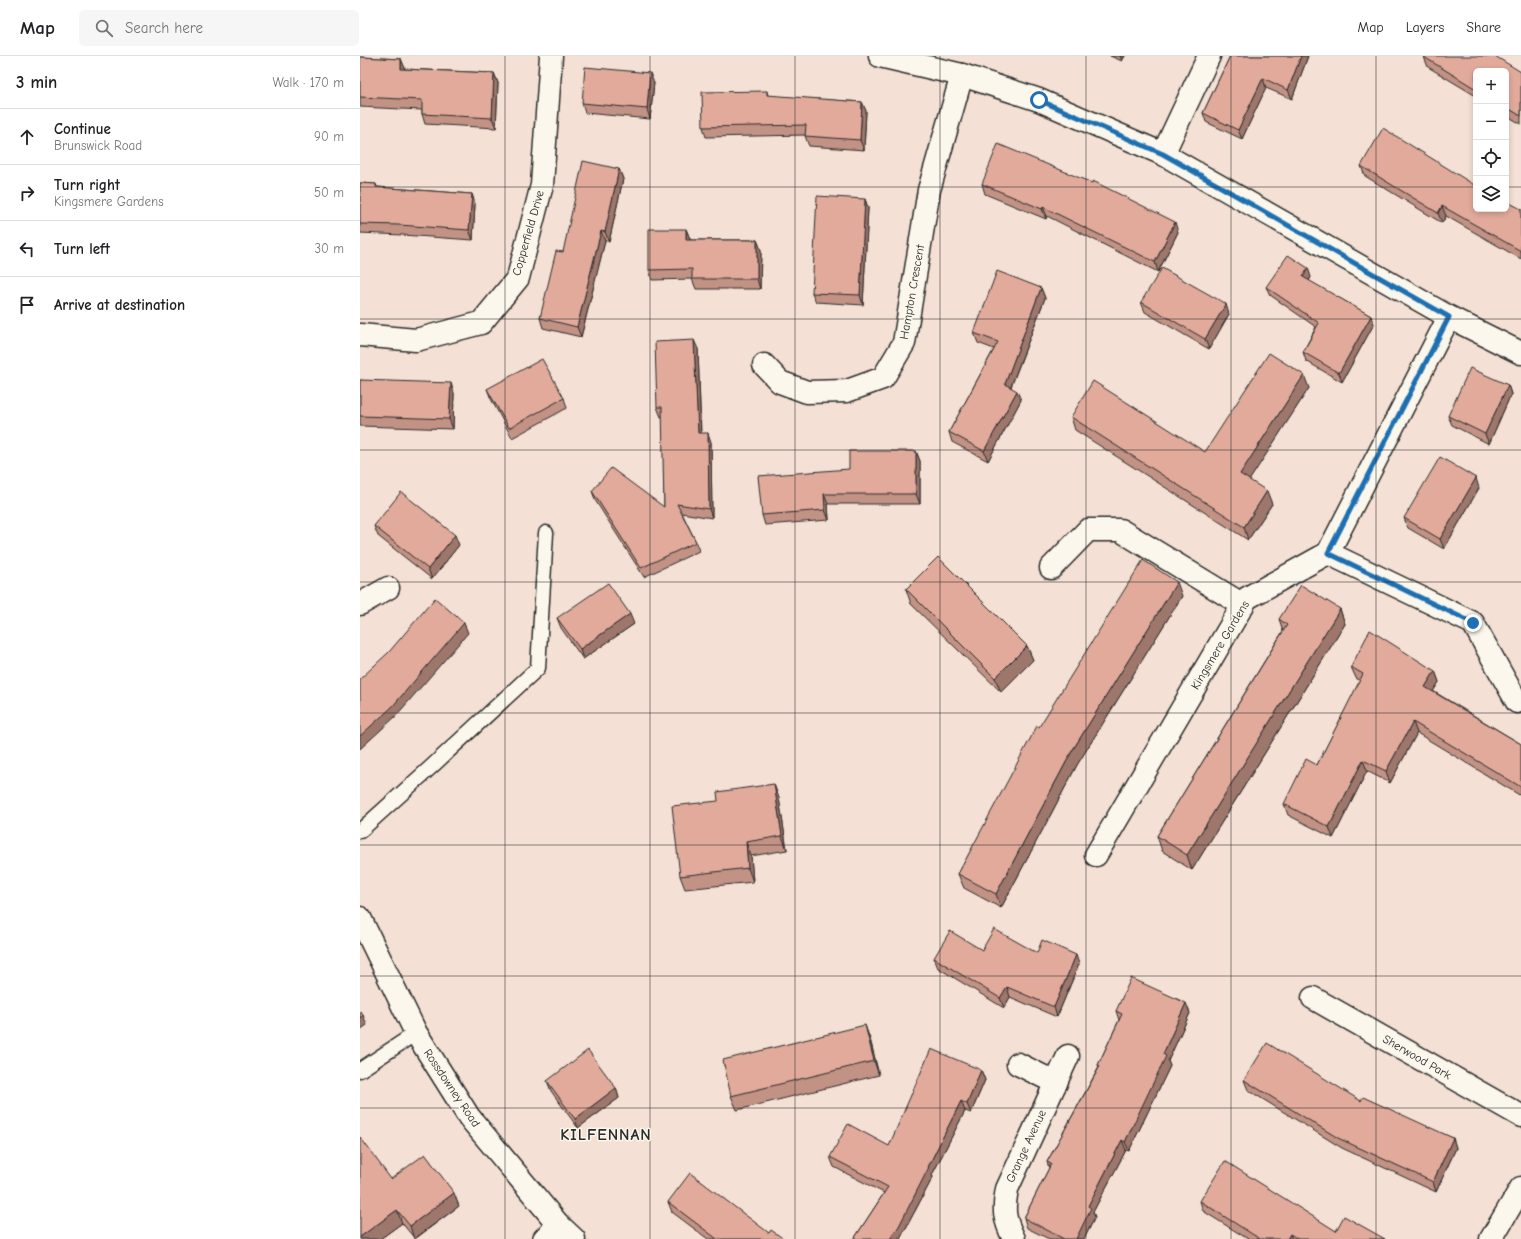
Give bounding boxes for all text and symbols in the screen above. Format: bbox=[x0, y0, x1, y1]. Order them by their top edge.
search box bbox=[79, 10, 359, 46]
text: Map bbox=[20, 17, 55, 39]
icon: search bbox=[93, 17, 115, 39]
text: Search here bbox=[125, 19, 203, 37]
text: Map bbox=[1357, 19, 1384, 36]
text: Layers bbox=[1406, 19, 1444, 36]
text: Share bbox=[1466, 19, 1501, 36]
map controls bbox=[1473, 68, 1509, 212]
button: + bbox=[1473, 68, 1509, 104]
text: 3 min bbox=[16, 73, 57, 92]
text: Walk · 170 m bbox=[272, 75, 344, 90]
route start bbox=[1030, 91, 1048, 109]
button: − bbox=[1473, 104, 1509, 140]
text: Continue bbox=[54, 120, 111, 138]
icon: ahead bbox=[16, 126, 38, 148]
text: 90 m bbox=[314, 129, 344, 144]
text: Brunswick Road bbox=[54, 138, 142, 153]
button: locate bbox=[1473, 140, 1509, 176]
text: Turn right bbox=[54, 176, 120, 194]
button: layers bbox=[1473, 176, 1509, 212]
icon: right bbox=[16, 182, 38, 204]
text: 50 m bbox=[314, 185, 344, 200]
street label: Copperfield Drive bbox=[509, 189, 547, 277]
text: Kingsmere Gardens bbox=[54, 194, 164, 209]
icon: left bbox=[16, 238, 38, 260]
text: Turn left bbox=[54, 240, 110, 258]
text: 30 m bbox=[314, 241, 344, 256]
street label: Hampton Crescent bbox=[897, 243, 927, 340]
icon: arrive bbox=[16, 294, 38, 316]
text: Arrive at destination bbox=[54, 296, 185, 314]
street label: Kingsmere Gardens bbox=[1188, 598, 1252, 692]
route end bbox=[1464, 614, 1482, 632]
street label: Sherwood Park bbox=[1380, 1032, 1454, 1082]
street label: Rossdowney Road bbox=[421, 1046, 483, 1130]
street label: Grange Avenue bbox=[1003, 1107, 1049, 1185]
district label: KILFENNAN bbox=[560, 1126, 652, 1144]

